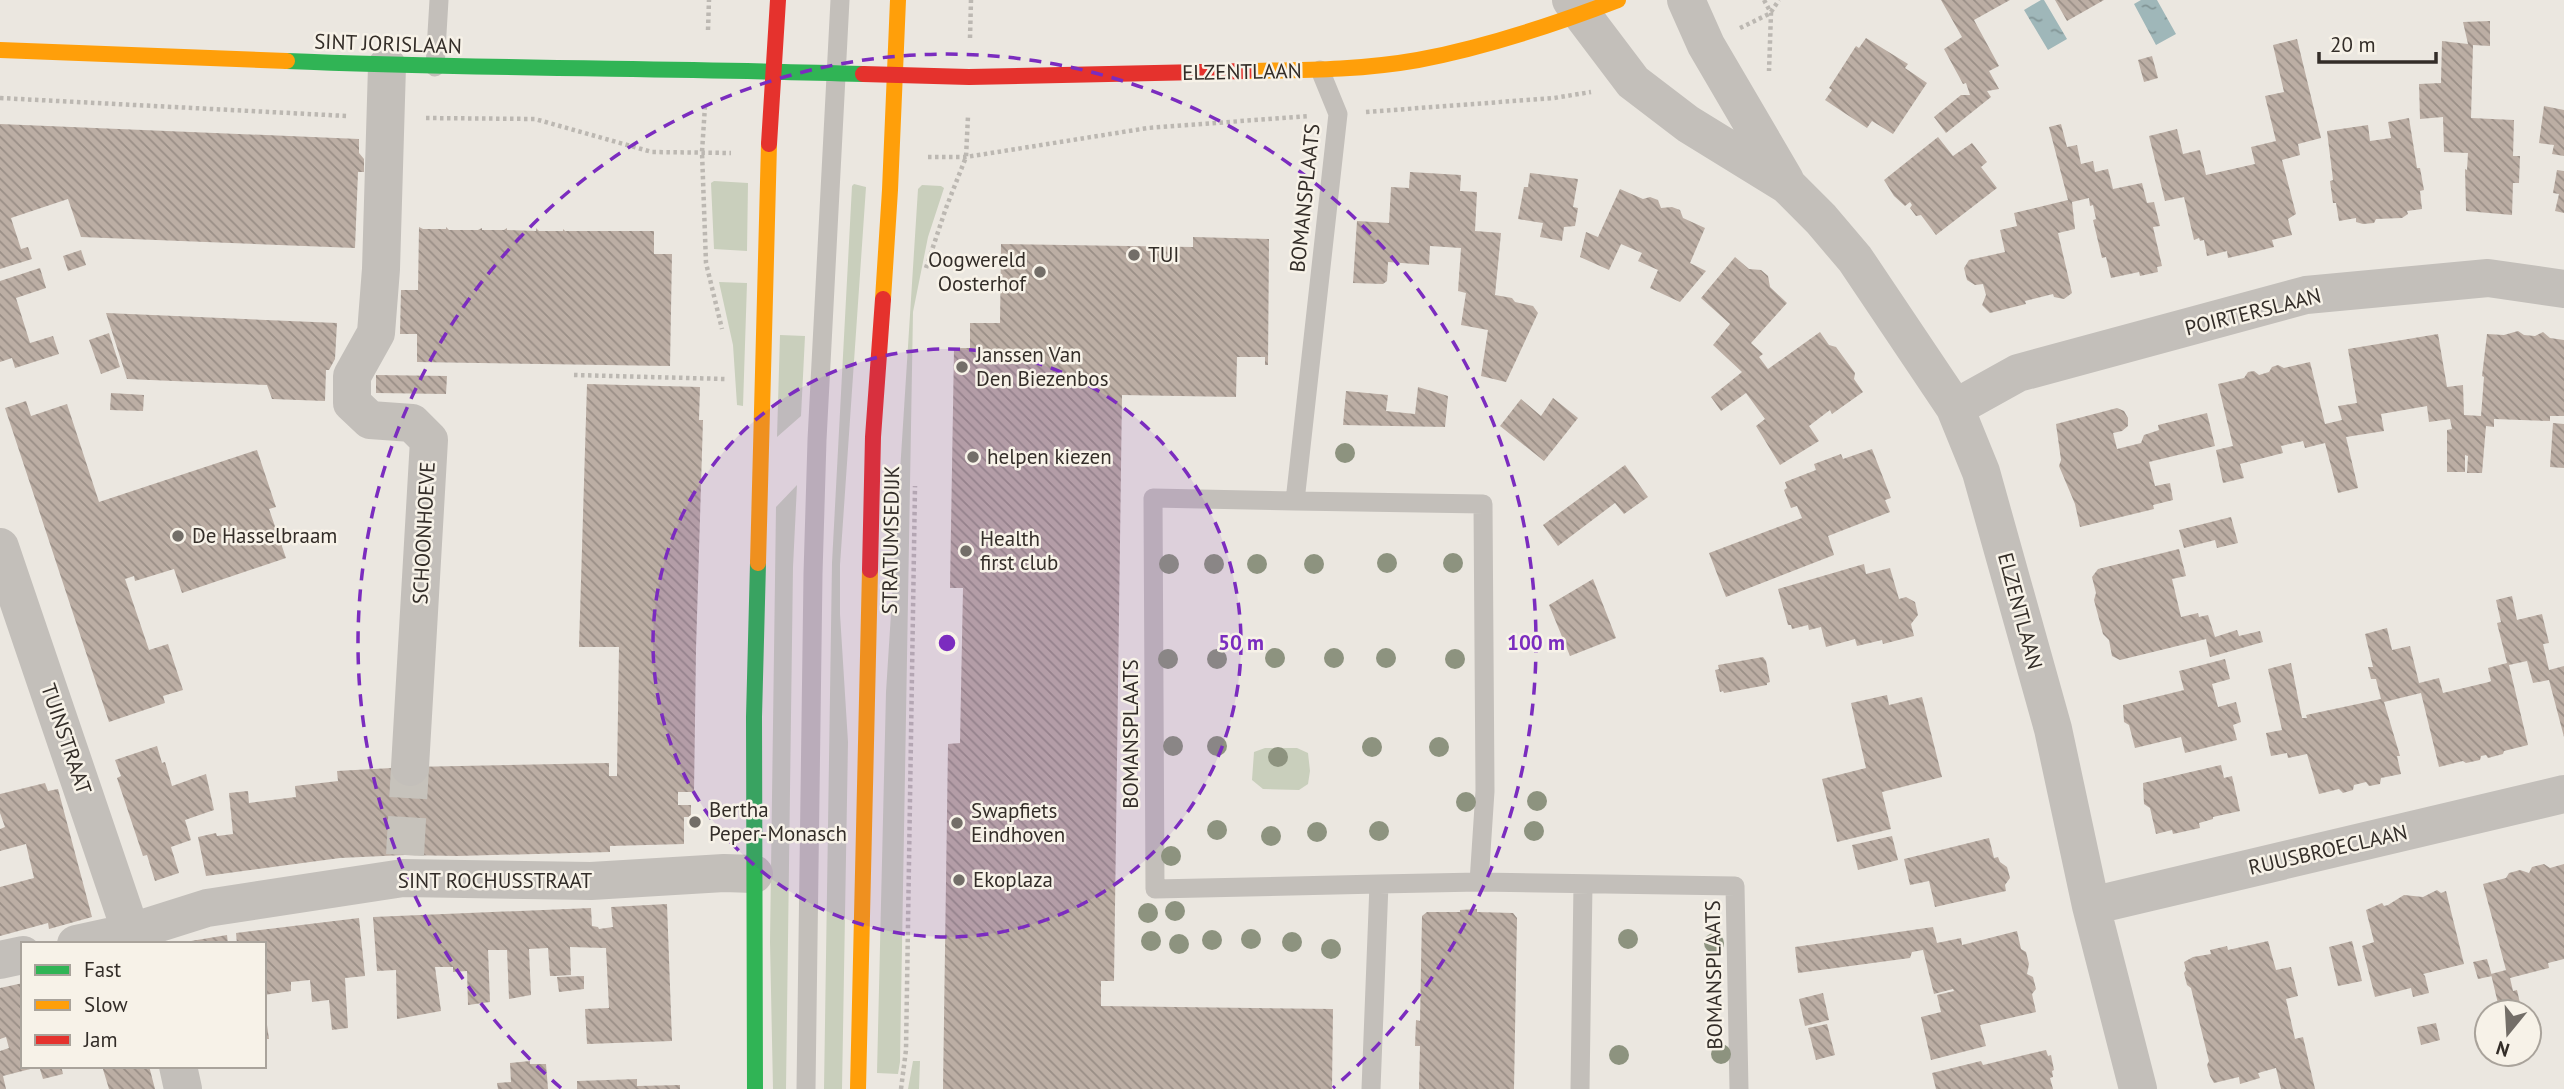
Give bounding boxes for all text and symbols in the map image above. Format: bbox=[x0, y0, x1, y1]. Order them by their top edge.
scale bar bbox=[2319, 21, 2436, 65]
street label: SINT JORISLAAN bbox=[314, 27, 462, 60]
text: 20 m bbox=[2330, 31, 2376, 58]
street label: ELZENTLAAN bbox=[1182, 57, 1302, 86]
street label: BOMANSPLAATS bbox=[1283, 122, 1326, 274]
place label: TUI bbox=[1148, 241, 1179, 268]
place label: Oogwereld Oosterhof bbox=[928, 246, 1027, 297]
marker: TUI bbox=[1126, 247, 1142, 263]
marker: Oogwereld Oosterhof bbox=[1032, 264, 1048, 280]
street label: POIRTERSLAAN bbox=[2182, 282, 2324, 341]
place label: Janssen Van Den Biezenbos bbox=[975, 341, 1108, 392]
marker: Janssen Van Den Biezenbos bbox=[954, 359, 970, 375]
place label: helpen kiezen bbox=[987, 443, 1112, 470]
marker: helpen kiezen bbox=[965, 449, 981, 465]
street label: SCHOONHOEVE bbox=[406, 461, 441, 605]
street label: STRATUMSEDIJK bbox=[876, 465, 905, 615]
place label: De Hasselbraam bbox=[192, 522, 337, 549]
place label: Health first club bbox=[980, 525, 1058, 576]
marker: De Hasselbraam bbox=[170, 528, 186, 544]
marker: Health first club bbox=[958, 543, 974, 559]
street label: ELZENTLAAN bbox=[1992, 550, 2049, 672]
text: 50 m bbox=[1218, 629, 1264, 656]
text: 100 m bbox=[1507, 629, 1565, 656]
centre of rings bbox=[935, 631, 959, 655]
street label: BOMANSPLAATS bbox=[1117, 659, 1144, 809]
street label: TUINSTRAAT bbox=[35, 680, 98, 798]
place label: Bertha Peper-Monasch bbox=[709, 796, 847, 847]
place label: Swapfiets Eindhoven bbox=[971, 797, 1065, 848]
marker: Bertha Peper-Monasch bbox=[687, 814, 703, 830]
marker: Swapfiets Eindhoven bbox=[949, 815, 965, 831]
street label: RUUSBROECLAAN bbox=[2246, 818, 2410, 881]
place label: Ekoplaza bbox=[973, 866, 1053, 893]
street label: SINT ROCHUSSTRAAT bbox=[398, 867, 592, 894]
marker: Ekoplaza bbox=[951, 872, 967, 888]
street label: BOMANSPLAATS bbox=[1699, 900, 1728, 1050]
legend bbox=[21, 942, 266, 1068]
text: Fast bbox=[84, 956, 121, 983]
text: Slow bbox=[84, 991, 128, 1018]
north arrow bbox=[2473, 998, 2543, 1068]
text: Jam bbox=[83, 1026, 118, 1053]
text: N bbox=[2493, 1036, 2512, 1063]

